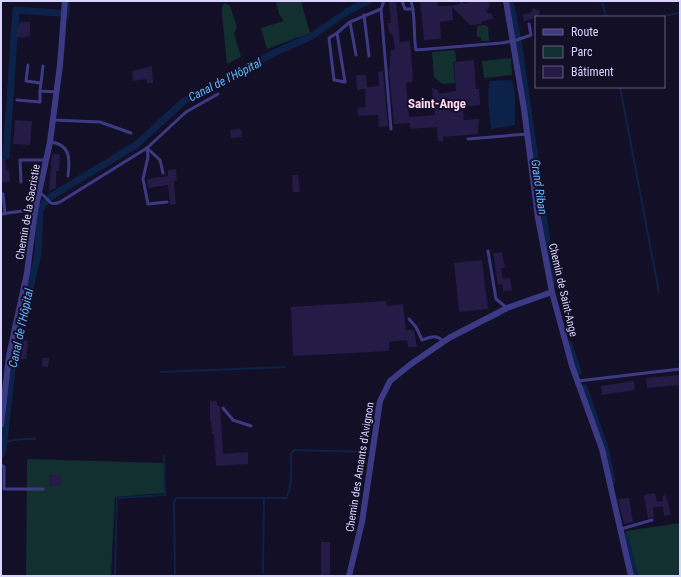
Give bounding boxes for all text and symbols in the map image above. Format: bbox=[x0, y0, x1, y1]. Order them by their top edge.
legend bbox=[535, 16, 665, 88]
text: Route bbox=[571, 25, 599, 39]
text: Parc bbox=[571, 45, 593, 59]
water label: Canal de l'Hôpital bbox=[186, 55, 264, 105]
text: Bâtiment bbox=[571, 65, 614, 79]
district label: Saint-Ange bbox=[408, 96, 466, 111]
water label: Grand Riban bbox=[528, 158, 550, 216]
street label: Chemin de la Sacristie bbox=[13, 163, 43, 261]
street label: Chemin de Saint-Ange bbox=[546, 242, 580, 338]
water label: Canal de l'Hôpital bbox=[6, 287, 36, 369]
street label: Chemin des Amants d'Avignon bbox=[343, 401, 377, 533]

